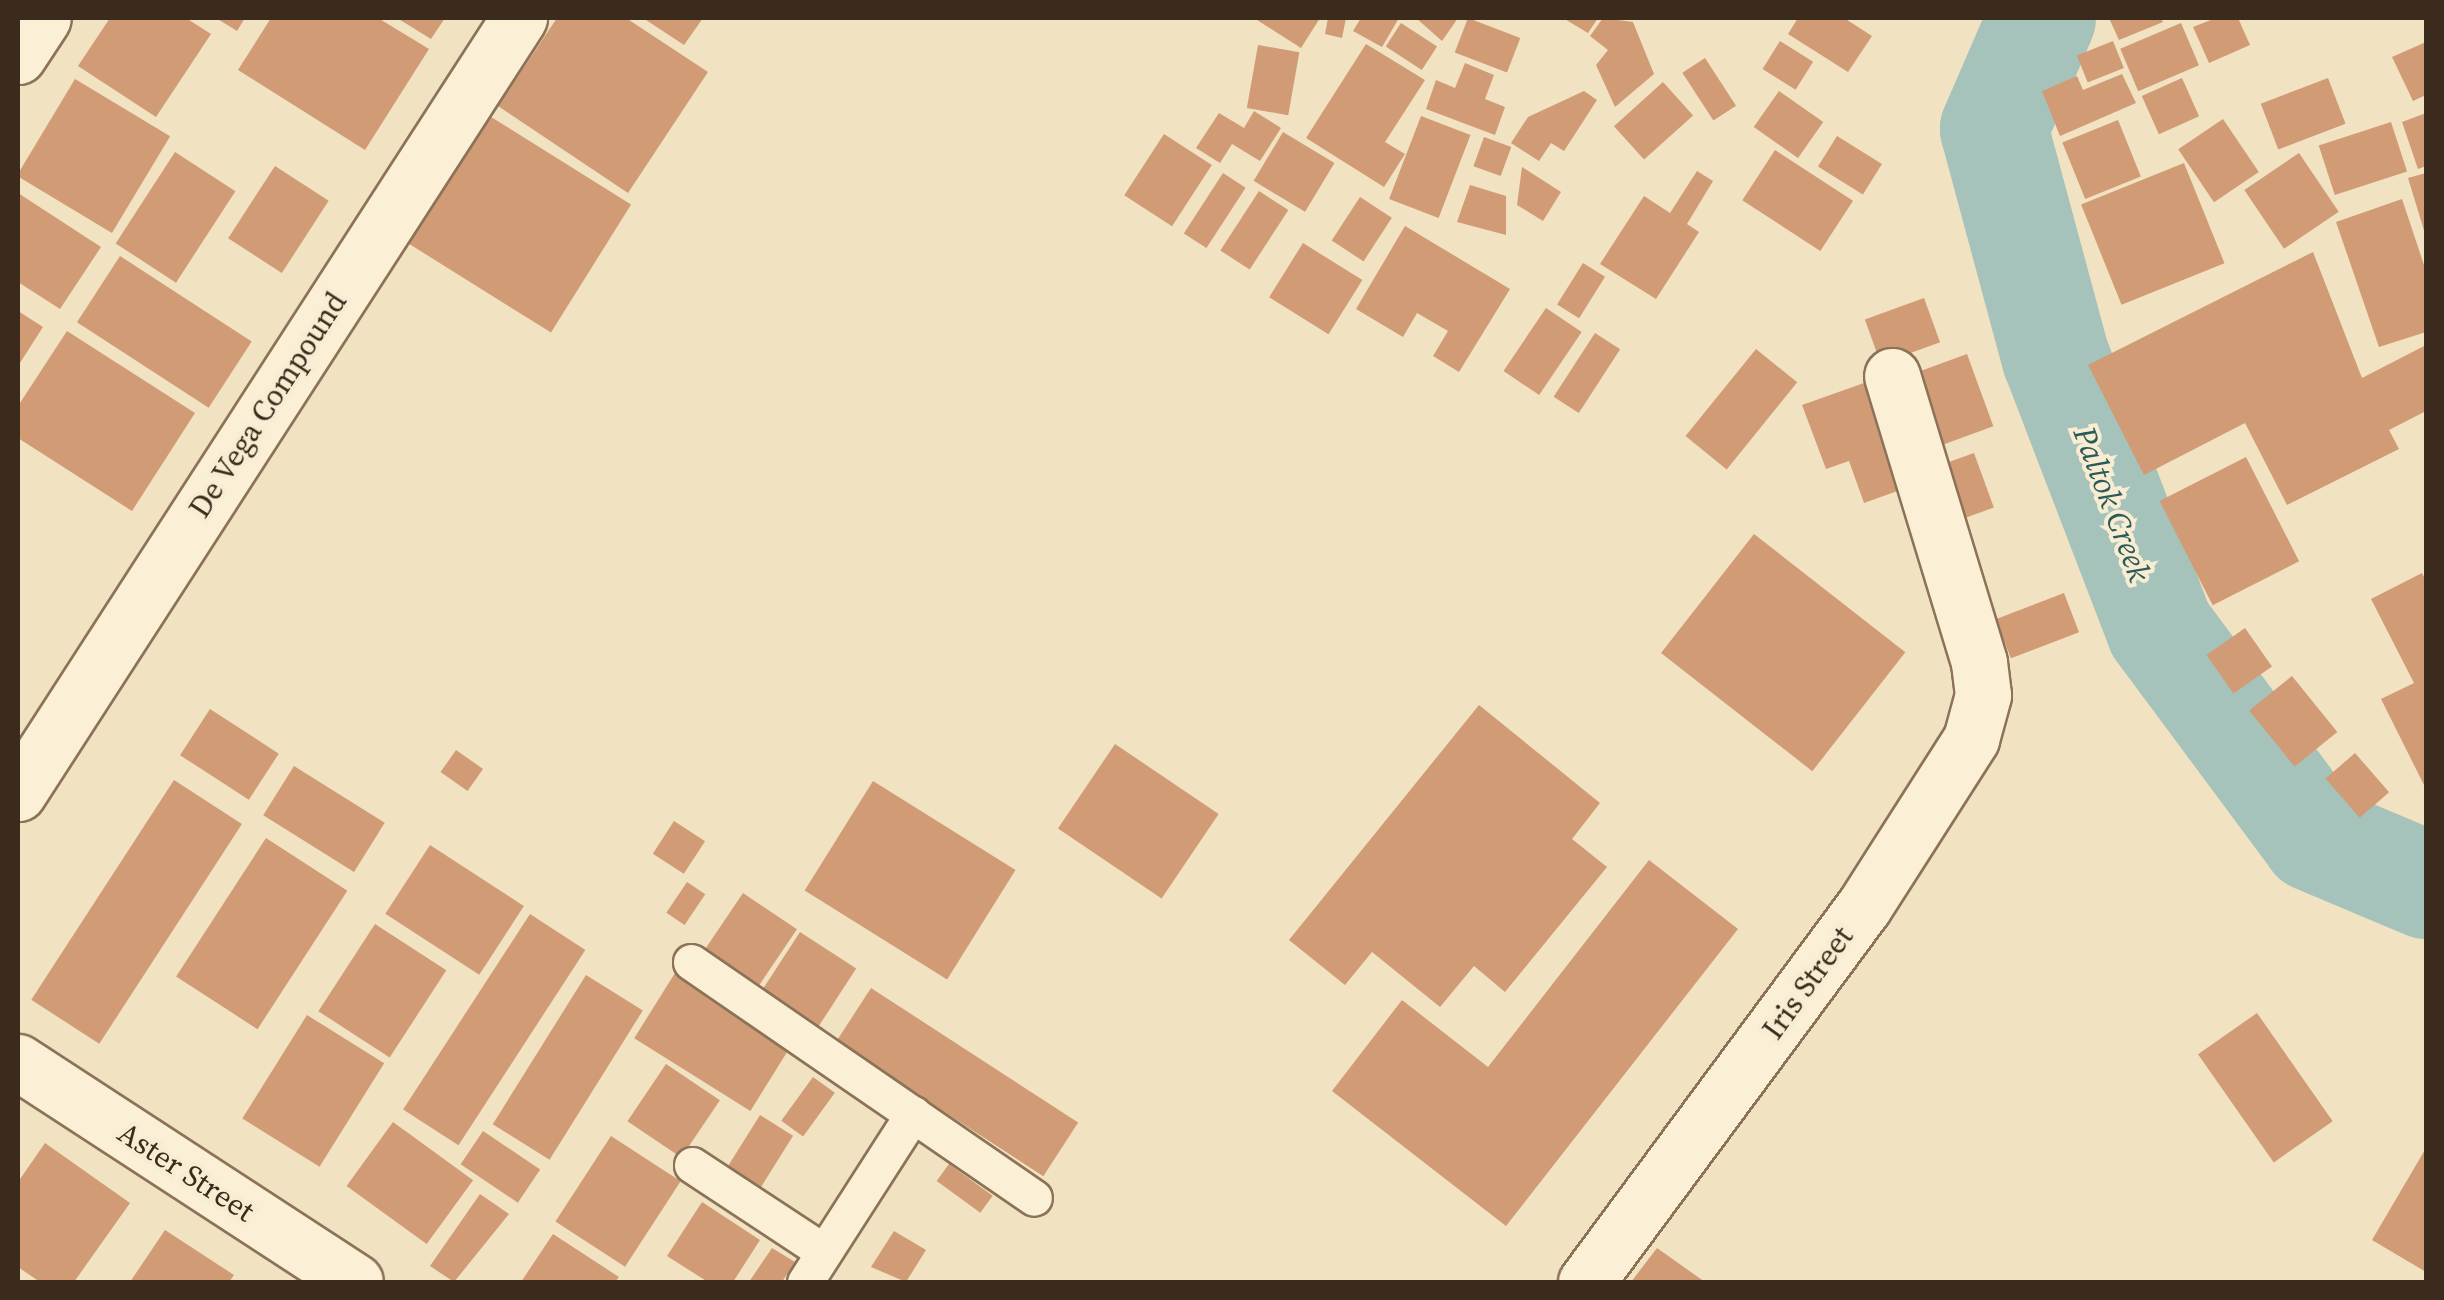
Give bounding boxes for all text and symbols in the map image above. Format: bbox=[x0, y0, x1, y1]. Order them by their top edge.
street label: De Vega Compound bbox=[181, 285, 355, 525]
water label: Paltok Creek bbox=[2065, 421, 2159, 587]
street label: Iris Street bbox=[1755, 920, 1861, 1046]
street label: Aster Street bbox=[111, 1115, 261, 1229]

